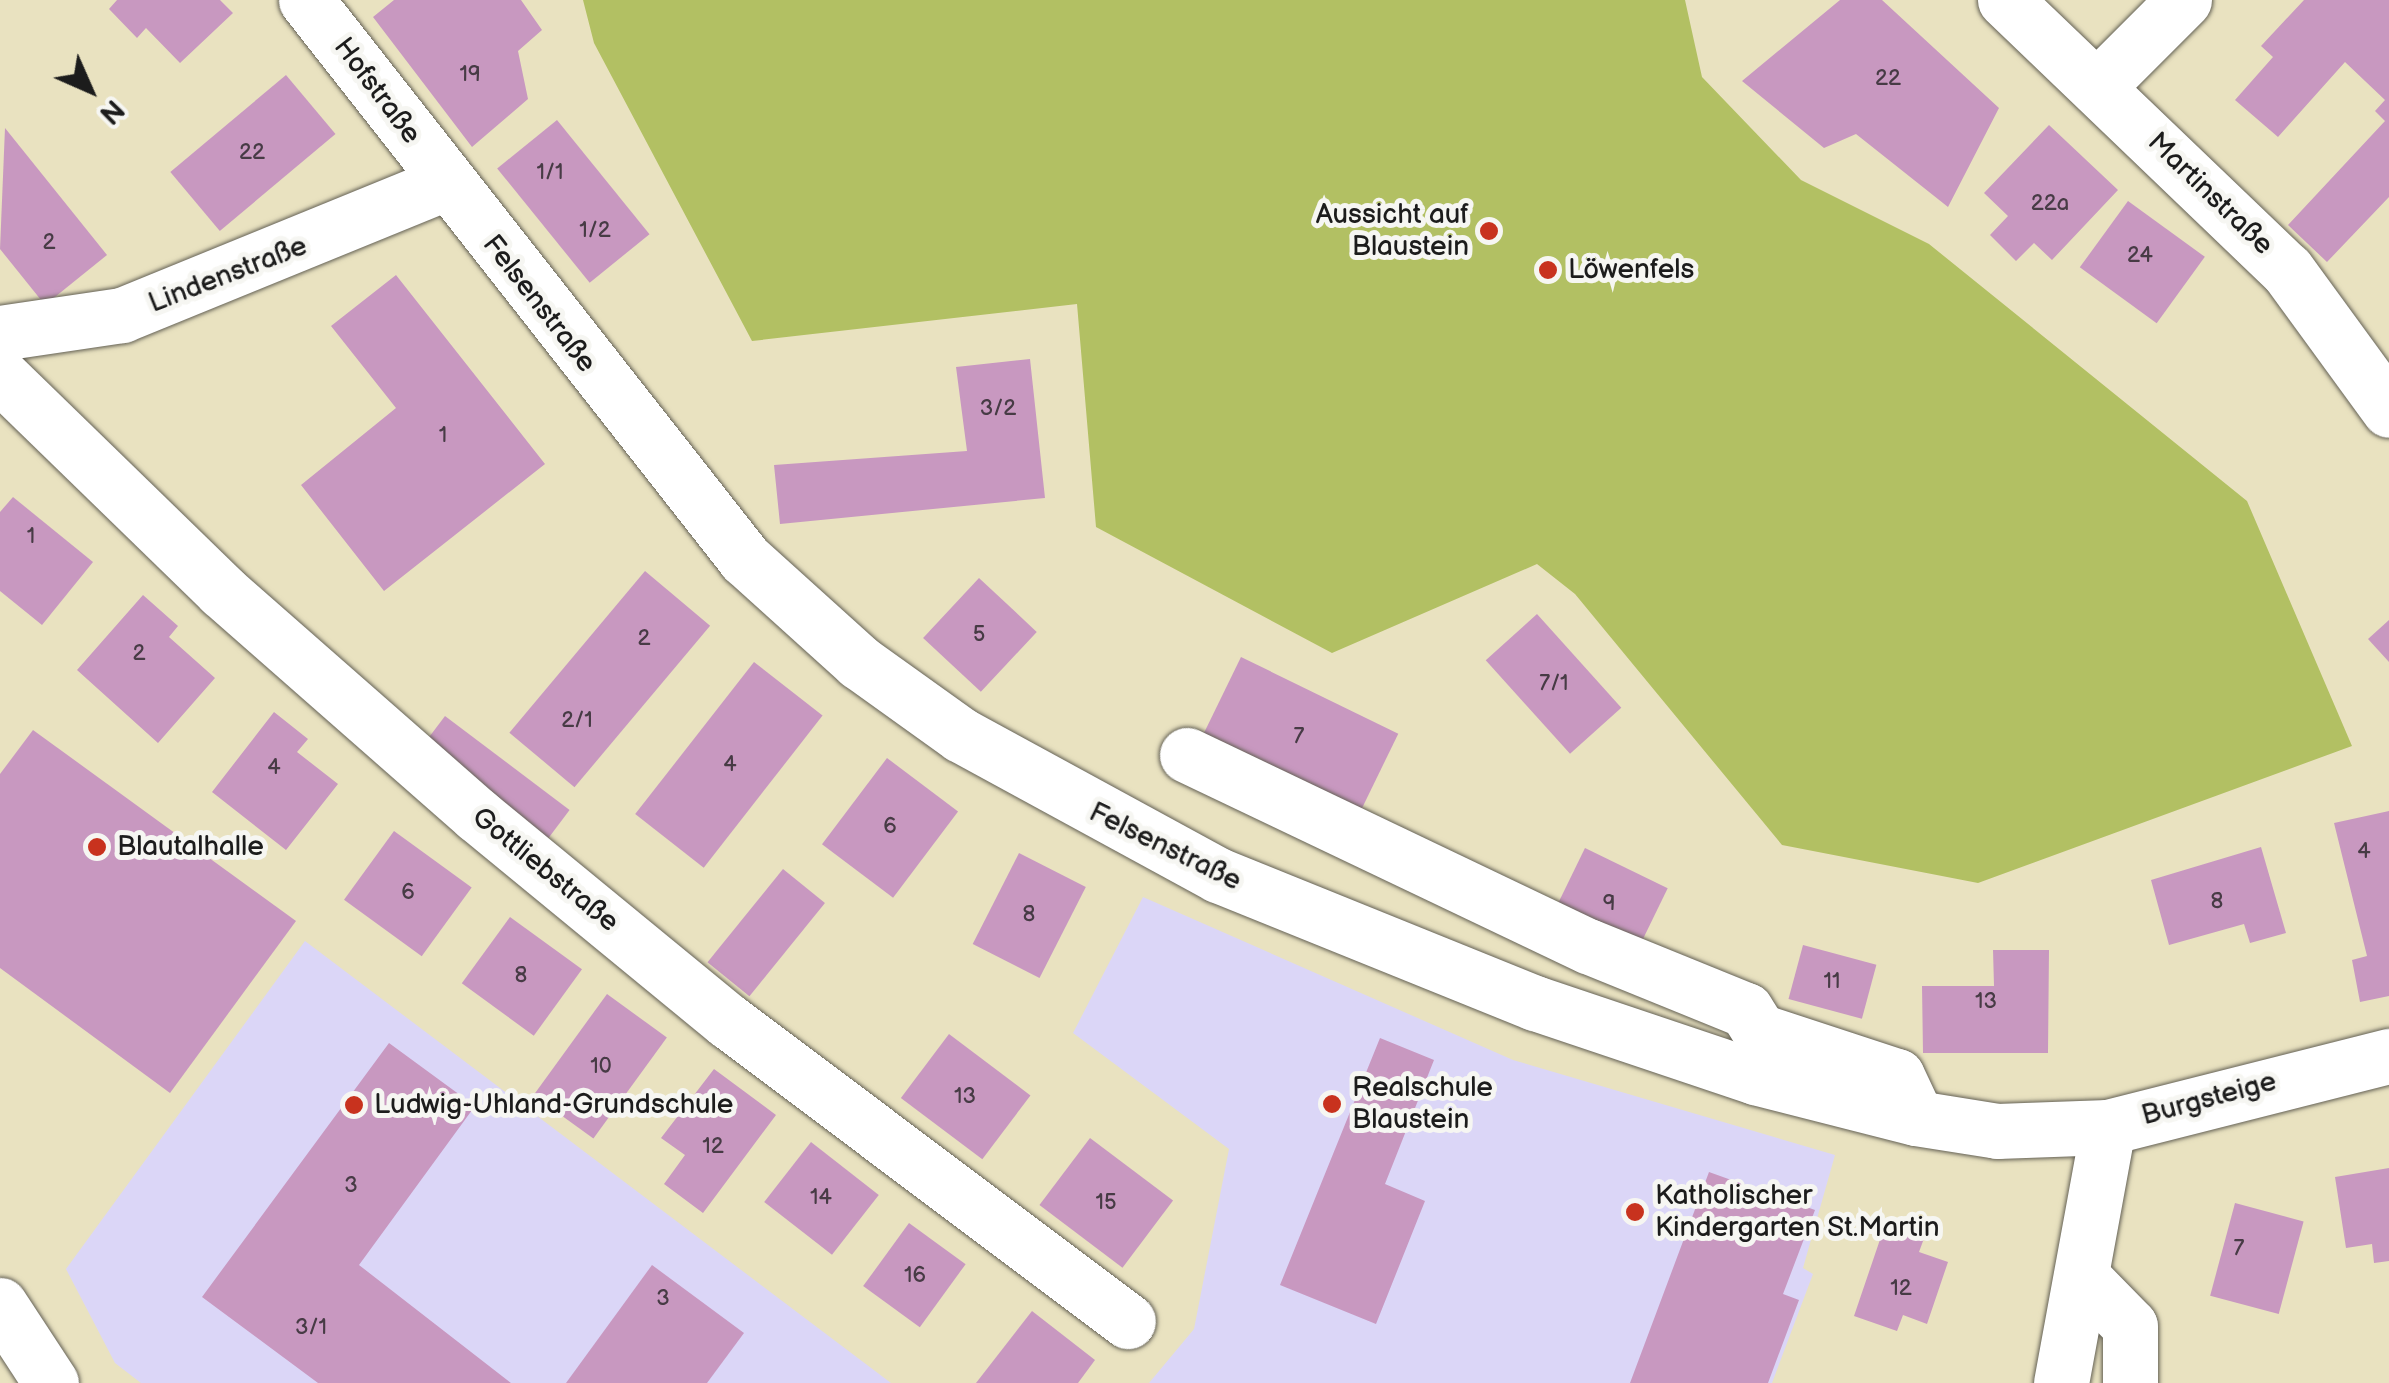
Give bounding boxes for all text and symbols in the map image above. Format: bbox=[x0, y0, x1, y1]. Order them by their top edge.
street label: Hofstraße bbox=[326, 31, 428, 151]
north arrow bbox=[40, 40, 140, 140]
house number: 19 bbox=[459, 62, 481, 88]
house number: 22 bbox=[1875, 66, 1901, 92]
text: N bbox=[92, 92, 131, 131]
street label: Martinstraße bbox=[2140, 126, 2280, 262]
house number: 22 bbox=[239, 140, 265, 166]
house number: 1/1 bbox=[537, 160, 563, 186]
house number: 22a bbox=[2031, 191, 2069, 217]
place label: Aussicht auf Blaustein bbox=[1316, 198, 1469, 264]
house number: 1/2 bbox=[579, 218, 611, 244]
marker: Aussicht auf Blaustein bbox=[1478, 220, 1500, 242]
street label: Lindenstraße bbox=[144, 229, 312, 321]
street label: Felsenstraße bbox=[475, 229, 603, 379]
house number: 2 bbox=[43, 230, 55, 256]
house number: 24 bbox=[2127, 243, 2153, 269]
place label: Löwenfels bbox=[1568, 253, 1694, 287]
marker: Löwenfels bbox=[1537, 259, 1559, 281]
house number: 3/2 bbox=[980, 396, 1016, 422]
house number: 1 bbox=[439, 423, 447, 449]
house number: 1 bbox=[27, 524, 35, 550]
house number: 5 bbox=[973, 622, 985, 648]
house number: 2 bbox=[638, 626, 650, 652]
house number: 2 bbox=[133, 641, 145, 667]
house number: 7/1 bbox=[1539, 671, 1569, 697]
house number: 2/1 bbox=[561, 708, 593, 734]
house number: 7 bbox=[1294, 724, 1304, 750]
house number: 4 bbox=[723, 752, 737, 778]
house number: 4 bbox=[267, 755, 281, 781]
street label: Felsenstraße bbox=[1083, 796, 1247, 898]
street label: Gottliebstraße bbox=[465, 801, 625, 939]
house number: 6 bbox=[883, 814, 897, 840]
place label: Blautalhalle bbox=[117, 830, 264, 864]
marker: Blautalhalle bbox=[86, 836, 108, 858]
house number: 4 bbox=[2357, 839, 2371, 865]
house number: 6 bbox=[401, 880, 415, 906]
house number: 8 bbox=[2211, 889, 2223, 915]
house number: 9 bbox=[1603, 891, 1615, 917]
house number: 8 bbox=[1023, 902, 1035, 928]
house number: 8 bbox=[515, 963, 527, 989]
house number: 11 bbox=[1823, 969, 1841, 995]
house number: 13 bbox=[1975, 989, 1997, 1015]
house number: 10 bbox=[590, 1054, 612, 1080]
street label: Burgsteige bbox=[2138, 1065, 2280, 1133]
place label: Realschule Blaustein bbox=[1352, 1071, 1493, 1137]
house number: 13 bbox=[954, 1084, 976, 1110]
place label: Ludwig-Uhland-Grundschule bbox=[374, 1088, 733, 1122]
marker: Realschule Blaustein bbox=[1321, 1093, 1343, 1115]
marker: Ludwig-Uhland-Grundschule bbox=[343, 1094, 365, 1116]
house number: 12 bbox=[702, 1134, 724, 1160]
house number: 3 bbox=[344, 1173, 358, 1199]
place label: Katholischer Kindergarten St.Martin bbox=[1655, 1179, 1940, 1245]
house number: 14 bbox=[810, 1185, 832, 1211]
house number: 15 bbox=[1095, 1190, 1117, 1216]
marker: Katholischer Kindergarten St.Martin bbox=[1624, 1201, 1646, 1223]
house number: 7 bbox=[2234, 1236, 2244, 1262]
house number: 16 bbox=[904, 1263, 926, 1289]
house number: 12 bbox=[1890, 1276, 1912, 1302]
house number: 3 bbox=[656, 1286, 670, 1312]
house number: 3/1 bbox=[295, 1315, 327, 1341]

